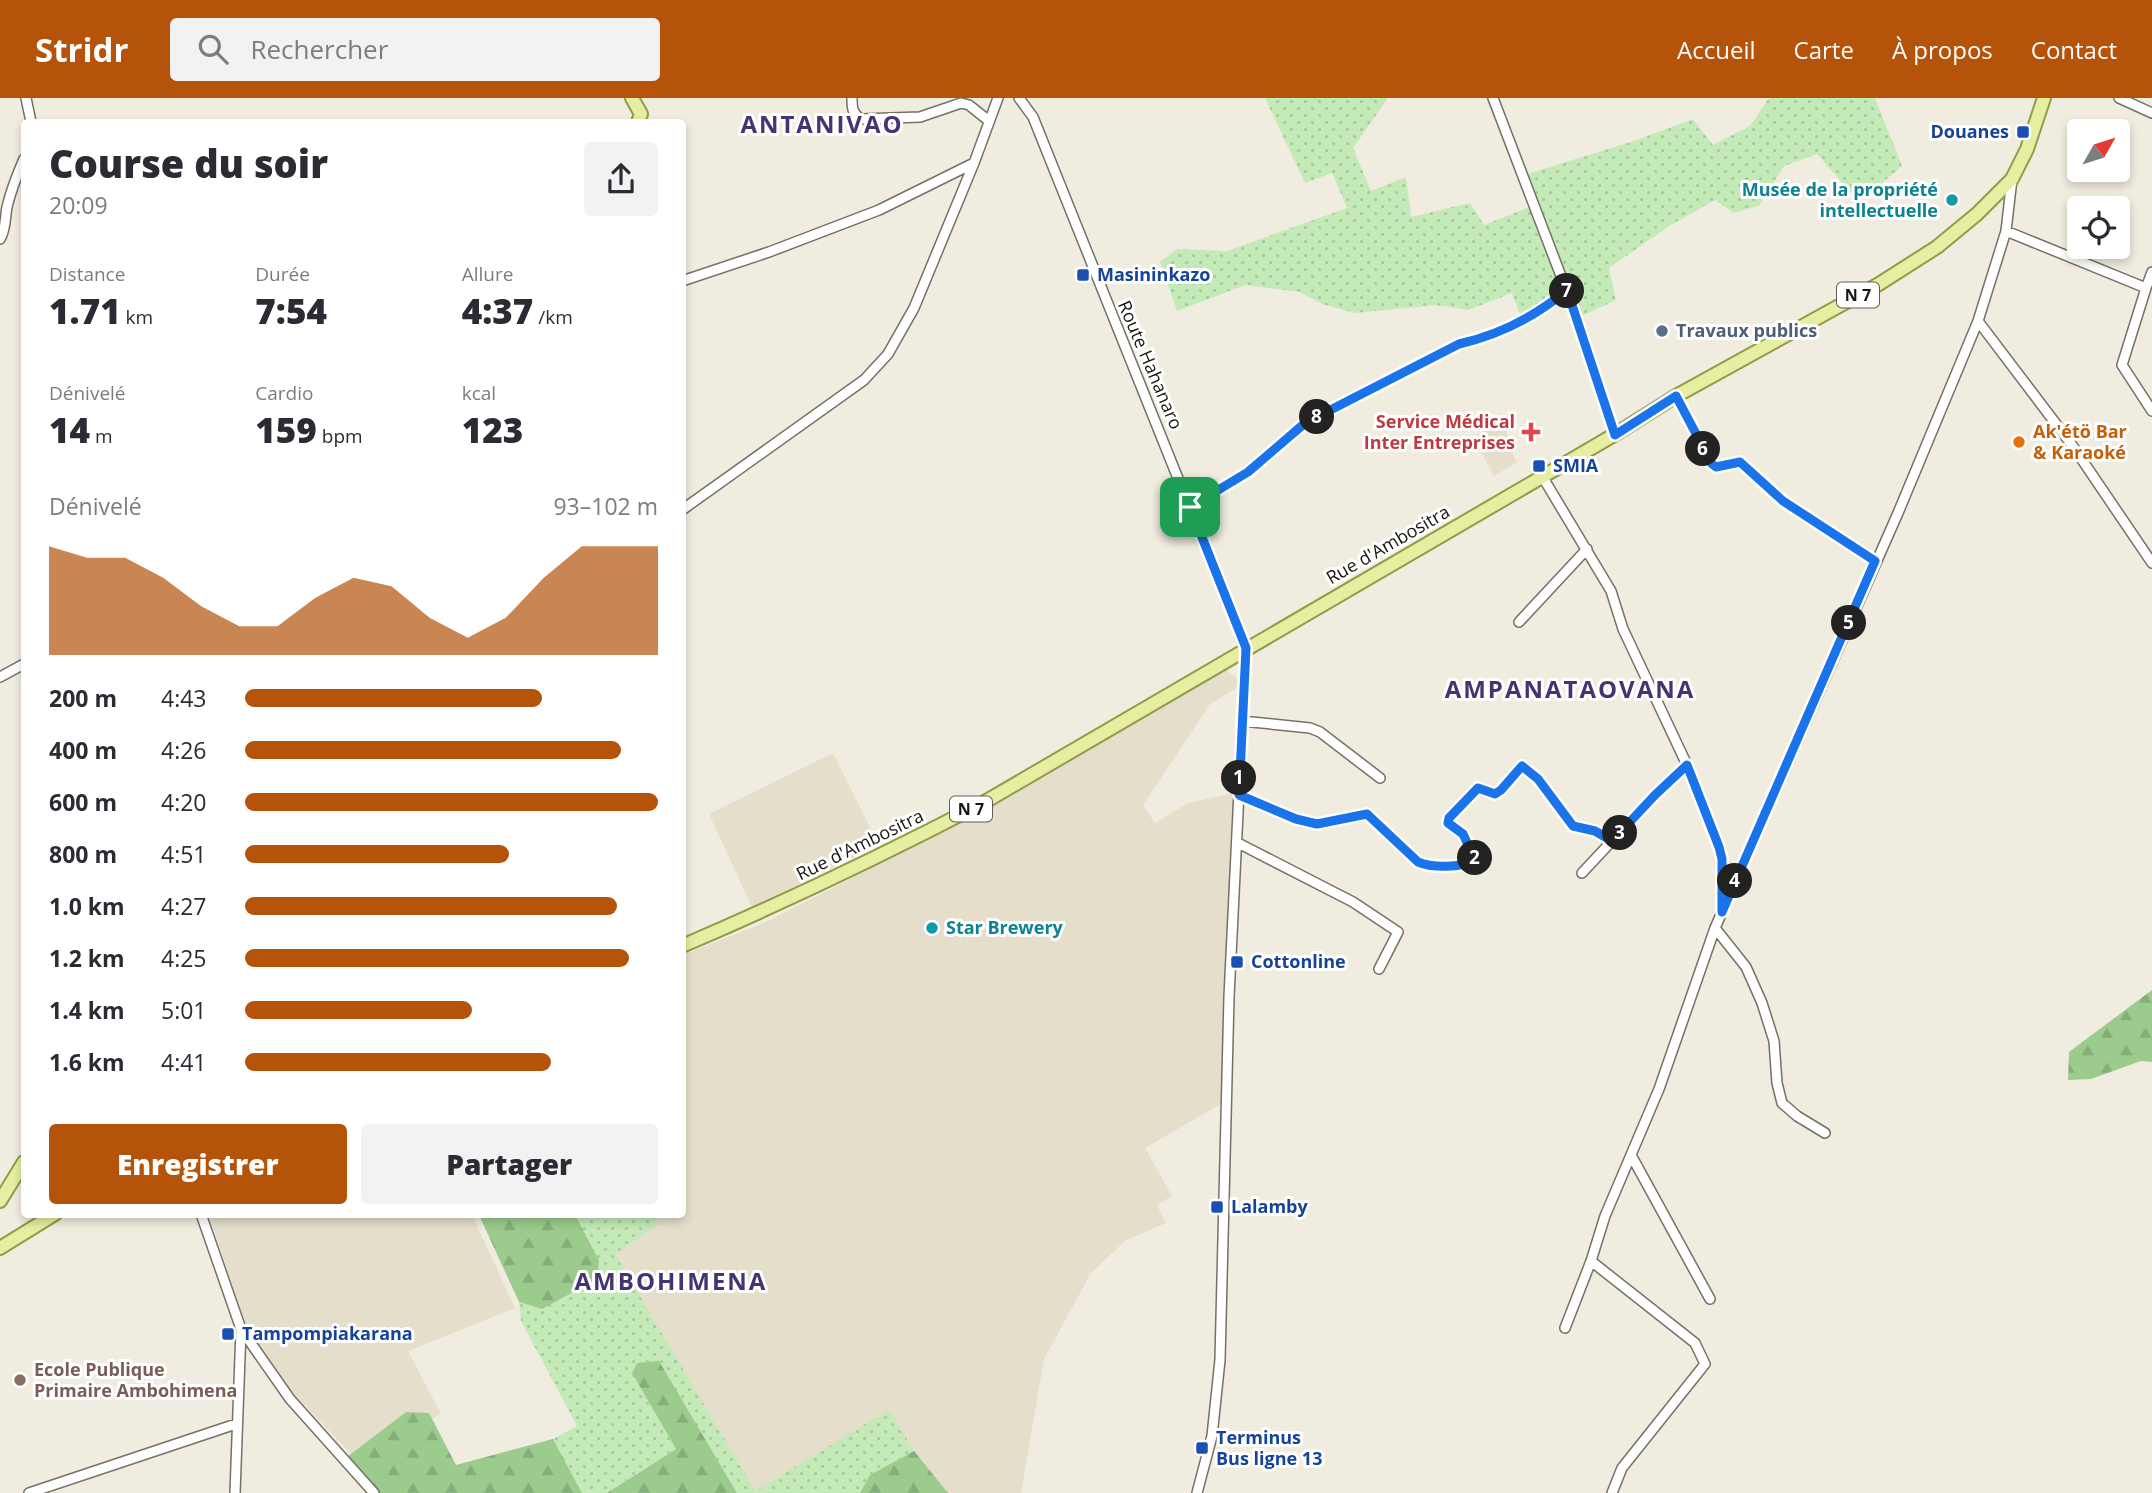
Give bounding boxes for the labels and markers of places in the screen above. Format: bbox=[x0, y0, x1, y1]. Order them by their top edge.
place label: Douanes bbox=[1930, 119, 2009, 143]
marker: Douanes bbox=[2015, 124, 2031, 140]
place label: Musée de la propriété intellectuelle bbox=[1742, 177, 1938, 222]
marker: Musée de la propriété intellectuelle bbox=[1944, 192, 1960, 208]
place label: Masininkazo bbox=[1097, 262, 1210, 286]
marker: Masininkazo bbox=[1075, 267, 1091, 283]
pin: 7 bbox=[1550, 274, 1584, 308]
place label: Travaux publics bbox=[1676, 318, 1817, 342]
marker: Travaux publics bbox=[1654, 323, 1670, 339]
pin: 8 bbox=[1300, 400, 1334, 434]
place label: Service Médical Inter Entreprises bbox=[1364, 409, 1515, 454]
place label: Ak'étö Bar & Karaoké bbox=[2033, 419, 2127, 464]
marker: Service Médical Inter Entreprises bbox=[1521, 422, 1541, 442]
pin: 6 bbox=[1686, 432, 1720, 466]
marker: Ak'étö Bar & Karaoké bbox=[2011, 434, 2027, 450]
place label: SMIA bbox=[1553, 453, 1599, 477]
marker: SMIA bbox=[1531, 458, 1547, 474]
pin bbox=[1160, 477, 1220, 537]
pin: 5 bbox=[1832, 606, 1867, 640]
pin: 1 bbox=[1222, 760, 1256, 796]
pin: 3 bbox=[1602, 816, 1638, 850]
pin: 2 bbox=[1458, 840, 1492, 876]
pin: 4 bbox=[1718, 864, 1752, 898]
place label: Star Brewery bbox=[946, 915, 1064, 939]
marker: Star Brewery bbox=[924, 920, 940, 936]
place label: Cottonline bbox=[1251, 949, 1346, 973]
marker: Cottonline bbox=[1229, 954, 1245, 970]
place label: Lalamby bbox=[1231, 1194, 1308, 1218]
marker: Lalamby bbox=[1209, 1199, 1225, 1215]
place label: Tampompiakarana bbox=[242, 1321, 413, 1345]
marker: Tampompiakarana bbox=[220, 1326, 236, 1342]
place label: Ecole Publique Primaire Ambohimena bbox=[34, 1357, 237, 1402]
marker: Ecole Publique Primaire Ambohimena bbox=[12, 1372, 28, 1388]
place label: Terminus Bus ligne 13 bbox=[1216, 1425, 1322, 1470]
marker: Terminus Bus ligne 13 bbox=[1194, 1440, 1210, 1456]

